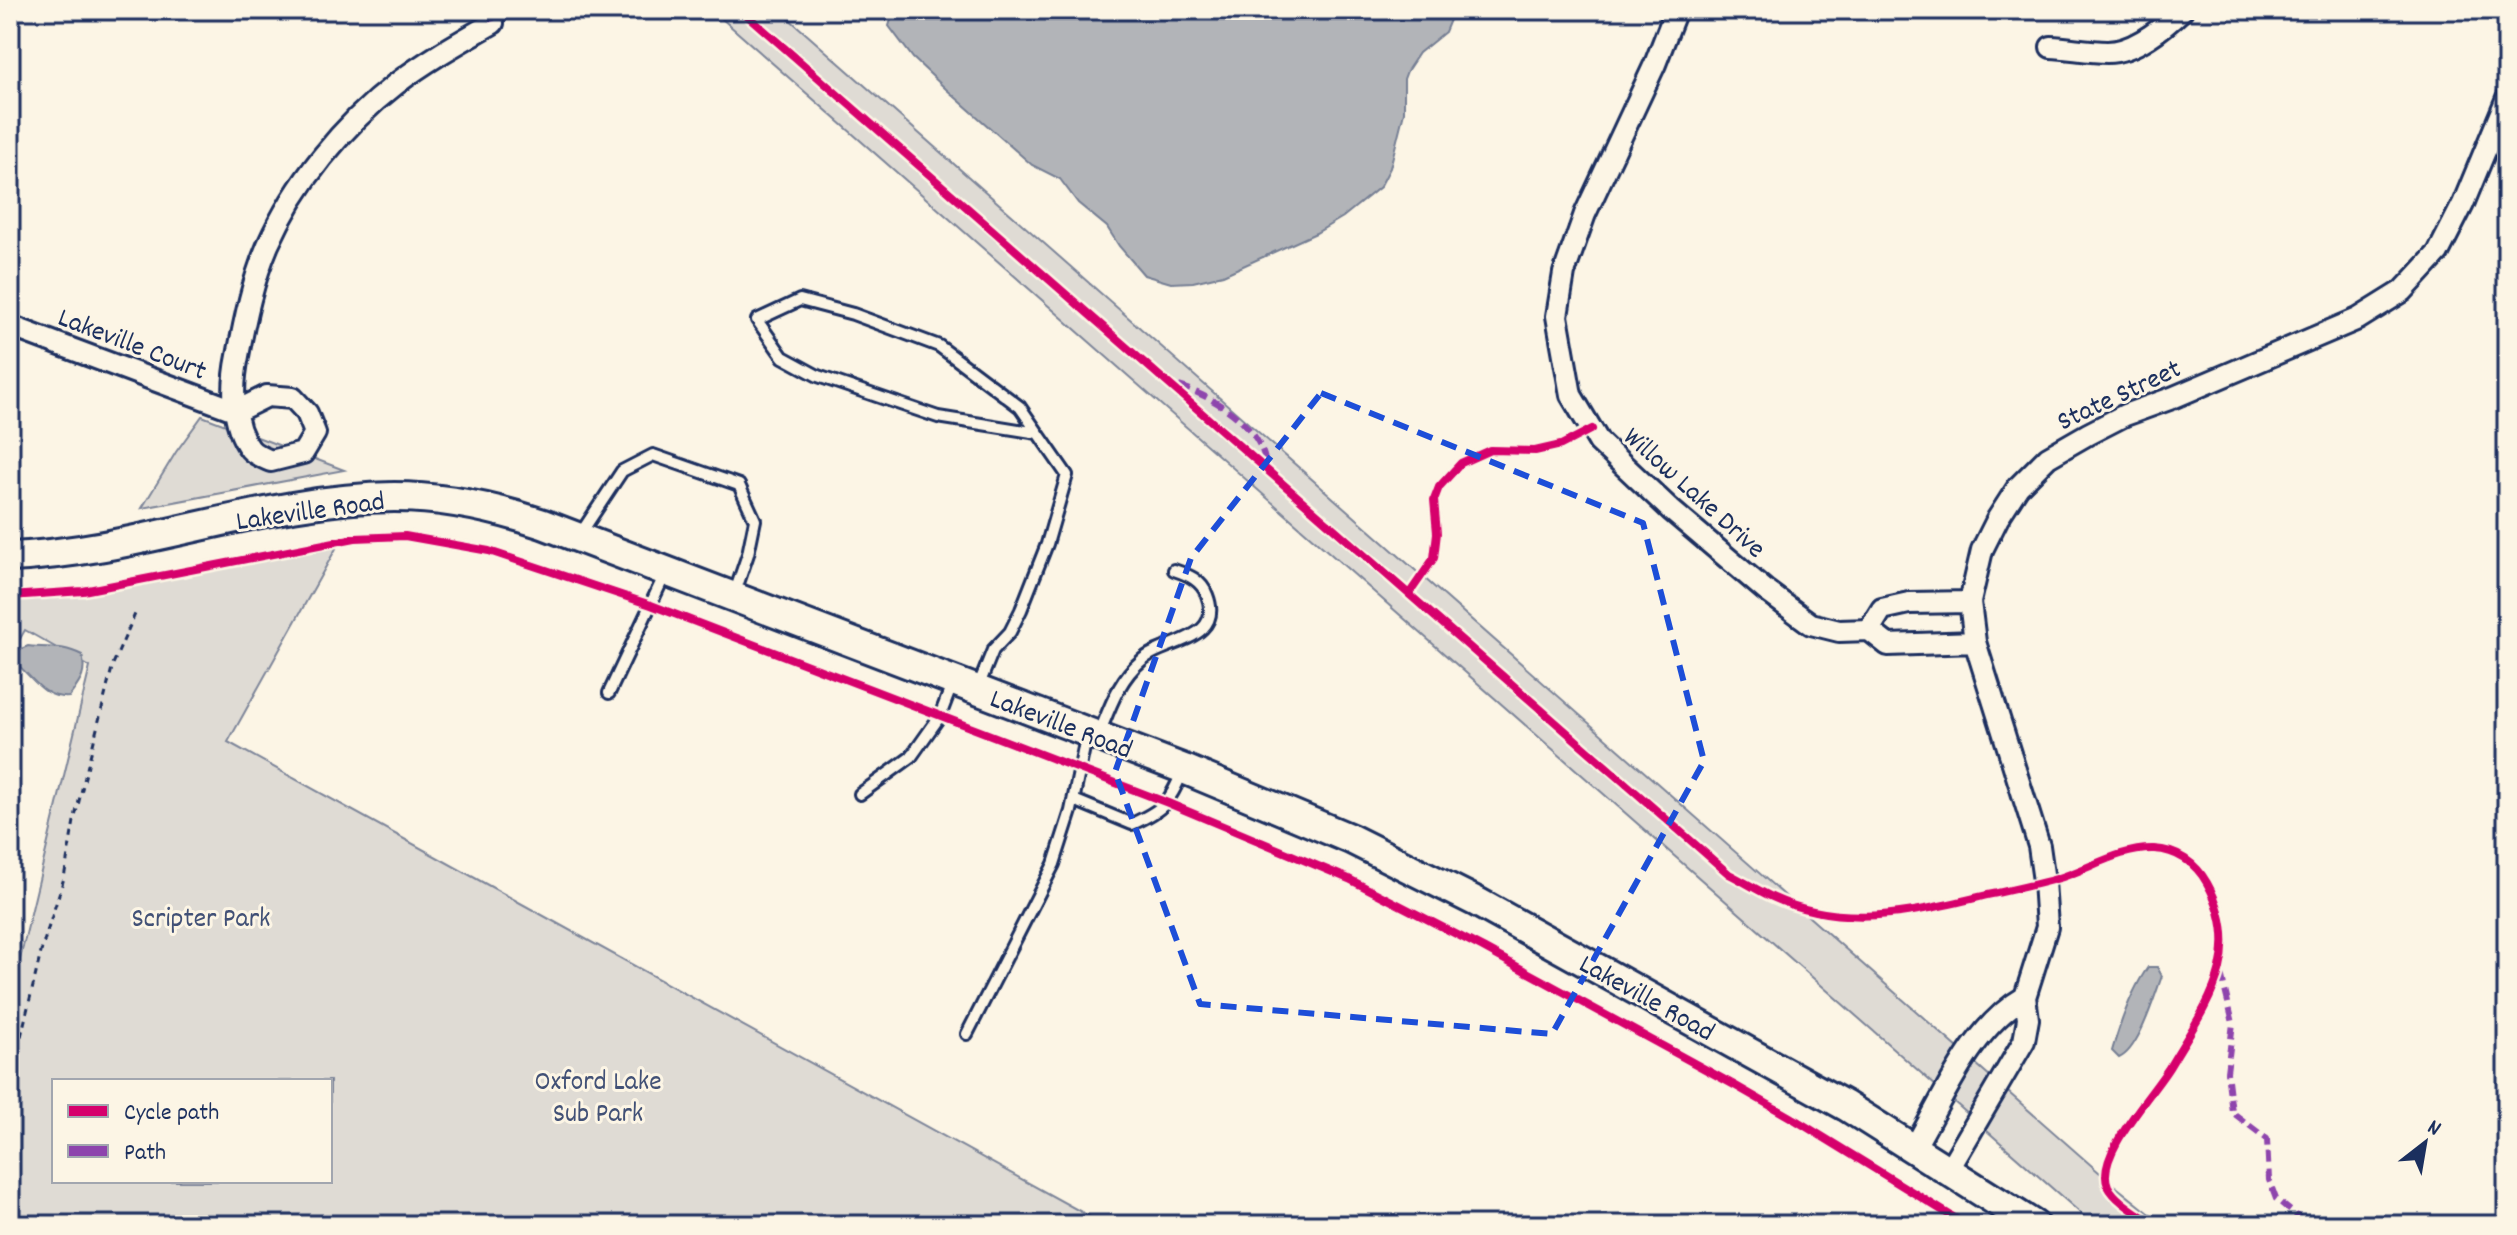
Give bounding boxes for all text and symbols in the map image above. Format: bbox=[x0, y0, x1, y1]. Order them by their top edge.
street label: Lakeville Court bbox=[51, 300, 211, 393]
street label: State Street bbox=[2051, 351, 2189, 444]
street label: Willow Lake Drive bbox=[1612, 420, 1773, 570]
street label: Lakeville Road bbox=[234, 484, 388, 544]
street label: Lakeville Road bbox=[983, 681, 1137, 772]
park label: Scripter Park bbox=[131, 901, 271, 941]
street label: Lakeville Road bbox=[1570, 947, 1721, 1054]
park label: Oxford Lake Sub Park bbox=[534, 1064, 662, 1136]
legend bbox=[52, 1079, 332, 1183]
text: Cycle path bbox=[124, 1097, 219, 1131]
north arrow bbox=[2385, 1103, 2465, 1183]
text: N bbox=[2421, 1113, 2446, 1145]
text: Path bbox=[124, 1137, 166, 1171]

